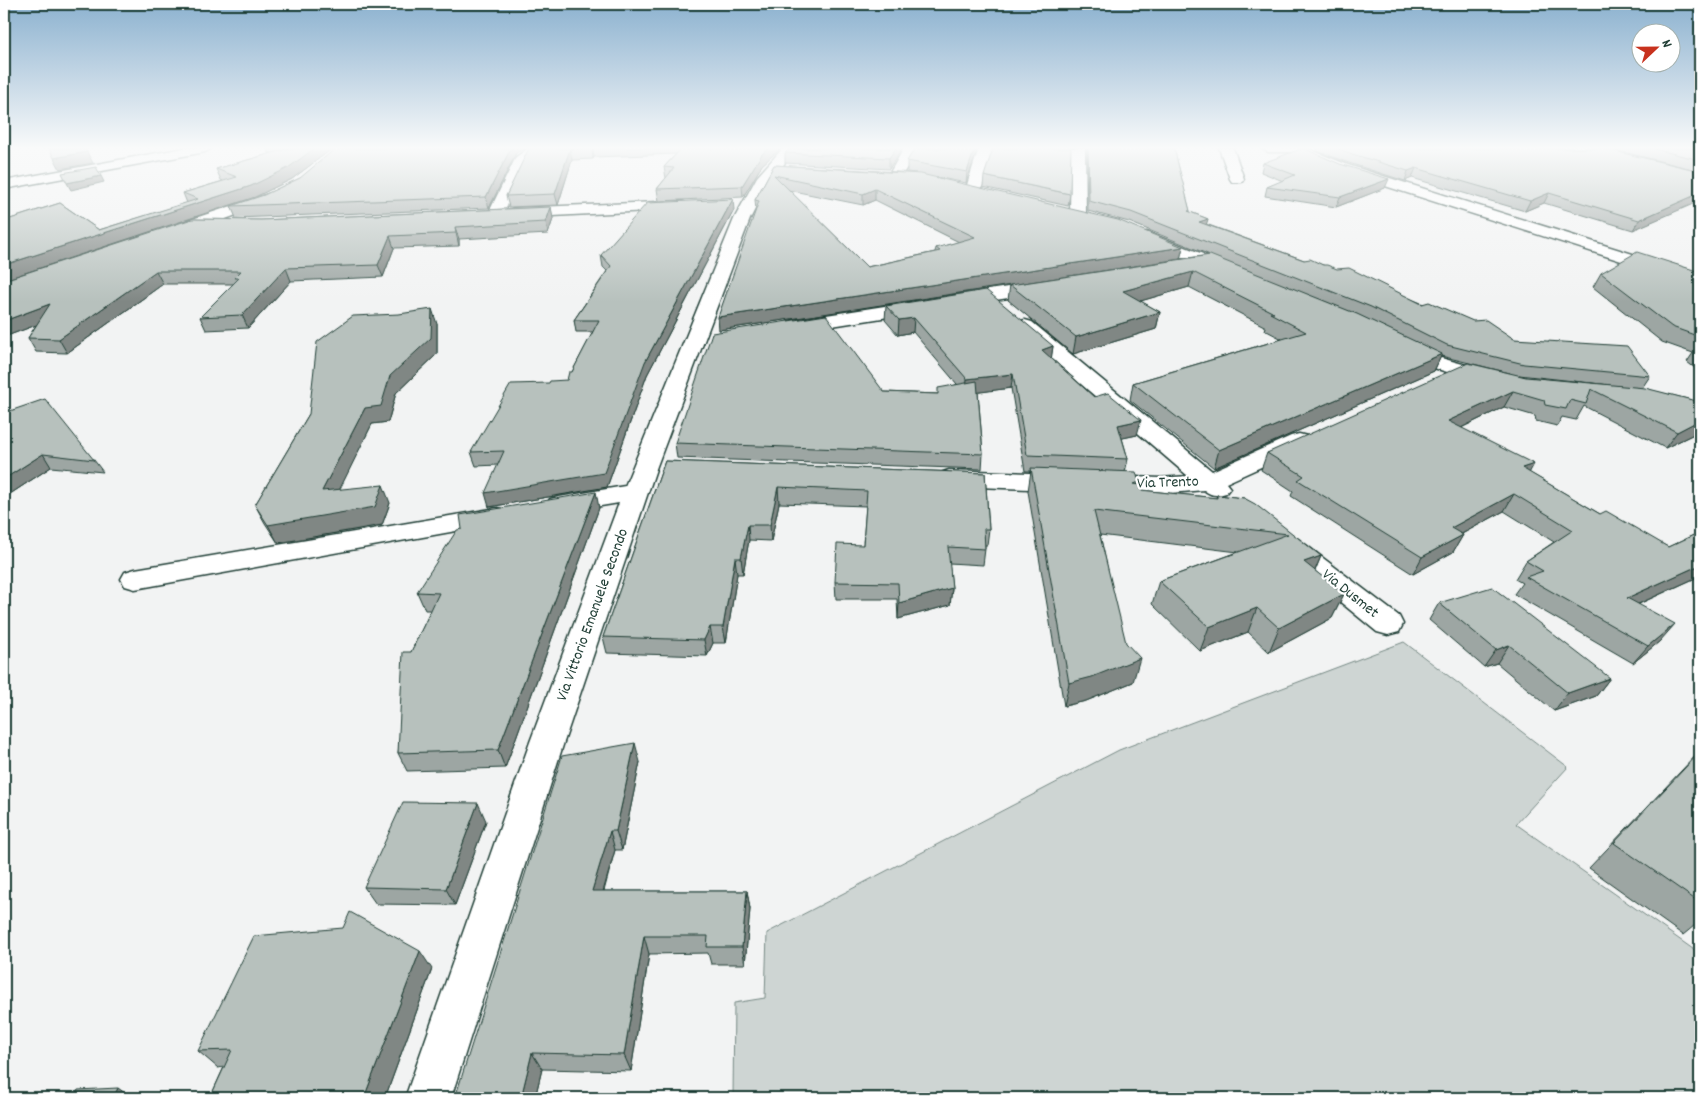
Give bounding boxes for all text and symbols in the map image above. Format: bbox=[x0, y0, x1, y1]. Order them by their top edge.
north arrow bbox=[1632, 22, 1682, 72]
text: N bbox=[1656, 37, 1677, 51]
street label: Via Trento bbox=[1137, 470, 1199, 496]
street label: Via Vittorio Emanuele Secondo bbox=[551, 525, 635, 705]
street label: Via Dusmet bbox=[1316, 564, 1384, 624]

